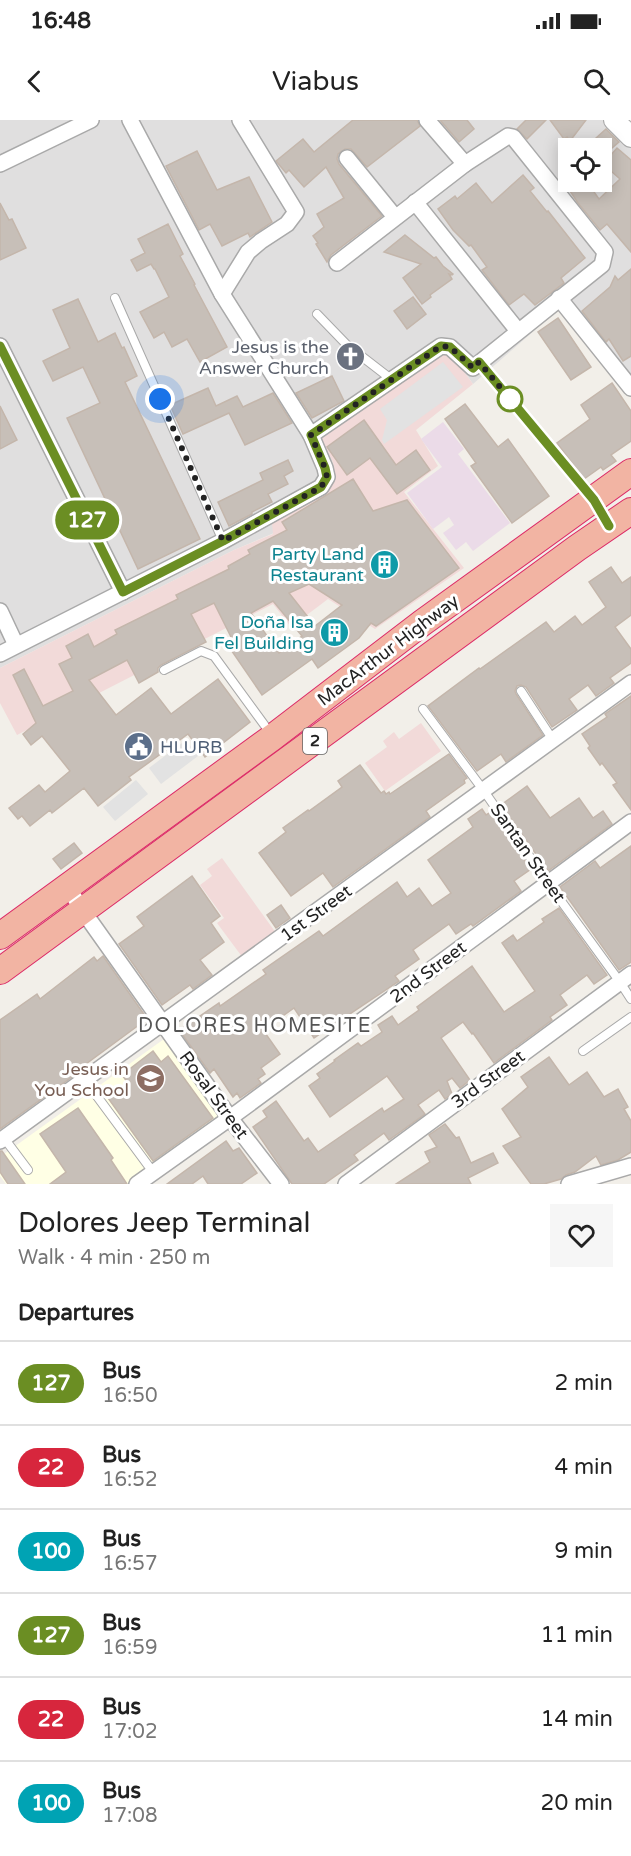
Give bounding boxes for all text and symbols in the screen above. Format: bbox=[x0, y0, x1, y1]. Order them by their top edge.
text: 16:48 bbox=[30, 8, 91, 34]
icon: back bbox=[18, 65, 51, 98]
text: Viabus bbox=[272, 65, 359, 98]
icon: search bbox=[580, 65, 613, 98]
map controls bbox=[558, 138, 612, 192]
button: locate bbox=[558, 138, 612, 192]
place label: Jesus is the Answer Church bbox=[199, 336, 329, 379]
church icon: Jesus is the Answer Church bbox=[334, 341, 366, 373]
your location bbox=[145, 384, 175, 414]
unlabelled marker bbox=[497, 386, 523, 412]
line badge: 127 bbox=[52, 500, 122, 540]
text: 127 bbox=[67, 508, 107, 533]
place label: Party Land Restaurant bbox=[270, 543, 364, 586]
building icon: Party Land Restaurant bbox=[369, 548, 401, 580]
street label: MacArthur Highway bbox=[313, 589, 463, 710]
place label: Doña Isa Fel Building bbox=[214, 611, 314, 654]
building icon: Doña Isa Fel Building bbox=[319, 616, 351, 648]
road number: 2 bbox=[303, 728, 327, 754]
public building icon: HLURB bbox=[123, 731, 155, 763]
place label: HLURB bbox=[160, 736, 223, 758]
street label: Santan Street bbox=[486, 799, 570, 907]
street label: 1st Street bbox=[276, 880, 356, 946]
street label: 2nd Street bbox=[386, 936, 471, 1008]
district label: DOLORES HOMESITE bbox=[138, 1014, 372, 1038]
street label: 3rd Street bbox=[447, 1045, 529, 1113]
street label: Rosal Street bbox=[175, 1047, 253, 1143]
place label: Jesus in You School bbox=[34, 1058, 129, 1101]
school or university icon: Jesus in You School bbox=[134, 1063, 166, 1095]
button: heart bbox=[550, 1204, 613, 1267]
text: Dolores Jeep Terminal bbox=[18, 1206, 310, 1240]
text: Walk · 4 min · 250 m bbox=[18, 1246, 210, 1270]
text: Departures bbox=[18, 1300, 134, 1326]
text: Bus bbox=[102, 1358, 141, 1384]
text: 2 min bbox=[554, 1370, 613, 1396]
text: 127 bbox=[31, 1371, 71, 1396]
text: 16:50 bbox=[102, 1384, 157, 1408]
text: Bus bbox=[102, 1442, 141, 1468]
text: 4 min bbox=[554, 1454, 613, 1480]
text: 22 bbox=[38, 1455, 64, 1480]
text: 16:52 bbox=[102, 1468, 157, 1492]
text: Bus bbox=[102, 1526, 141, 1552]
text: 9 min bbox=[554, 1538, 613, 1564]
text: 100 bbox=[31, 1539, 71, 1564]
text: 16:57 bbox=[102, 1552, 157, 1576]
text: Bus bbox=[102, 1610, 141, 1636]
text: 11 min bbox=[541, 1622, 613, 1648]
text: 127 bbox=[31, 1623, 71, 1648]
text: 16:59 bbox=[102, 1636, 157, 1660]
text: Bus bbox=[102, 1694, 141, 1720]
text: 14 min bbox=[541, 1706, 613, 1732]
text: 22 bbox=[38, 1707, 64, 1732]
text: 17:02 bbox=[102, 1720, 157, 1744]
text: Bus bbox=[102, 1778, 141, 1804]
text: 20 min bbox=[541, 1790, 613, 1816]
text: 100 bbox=[31, 1791, 71, 1816]
text: 17:08 bbox=[102, 1804, 157, 1828]

